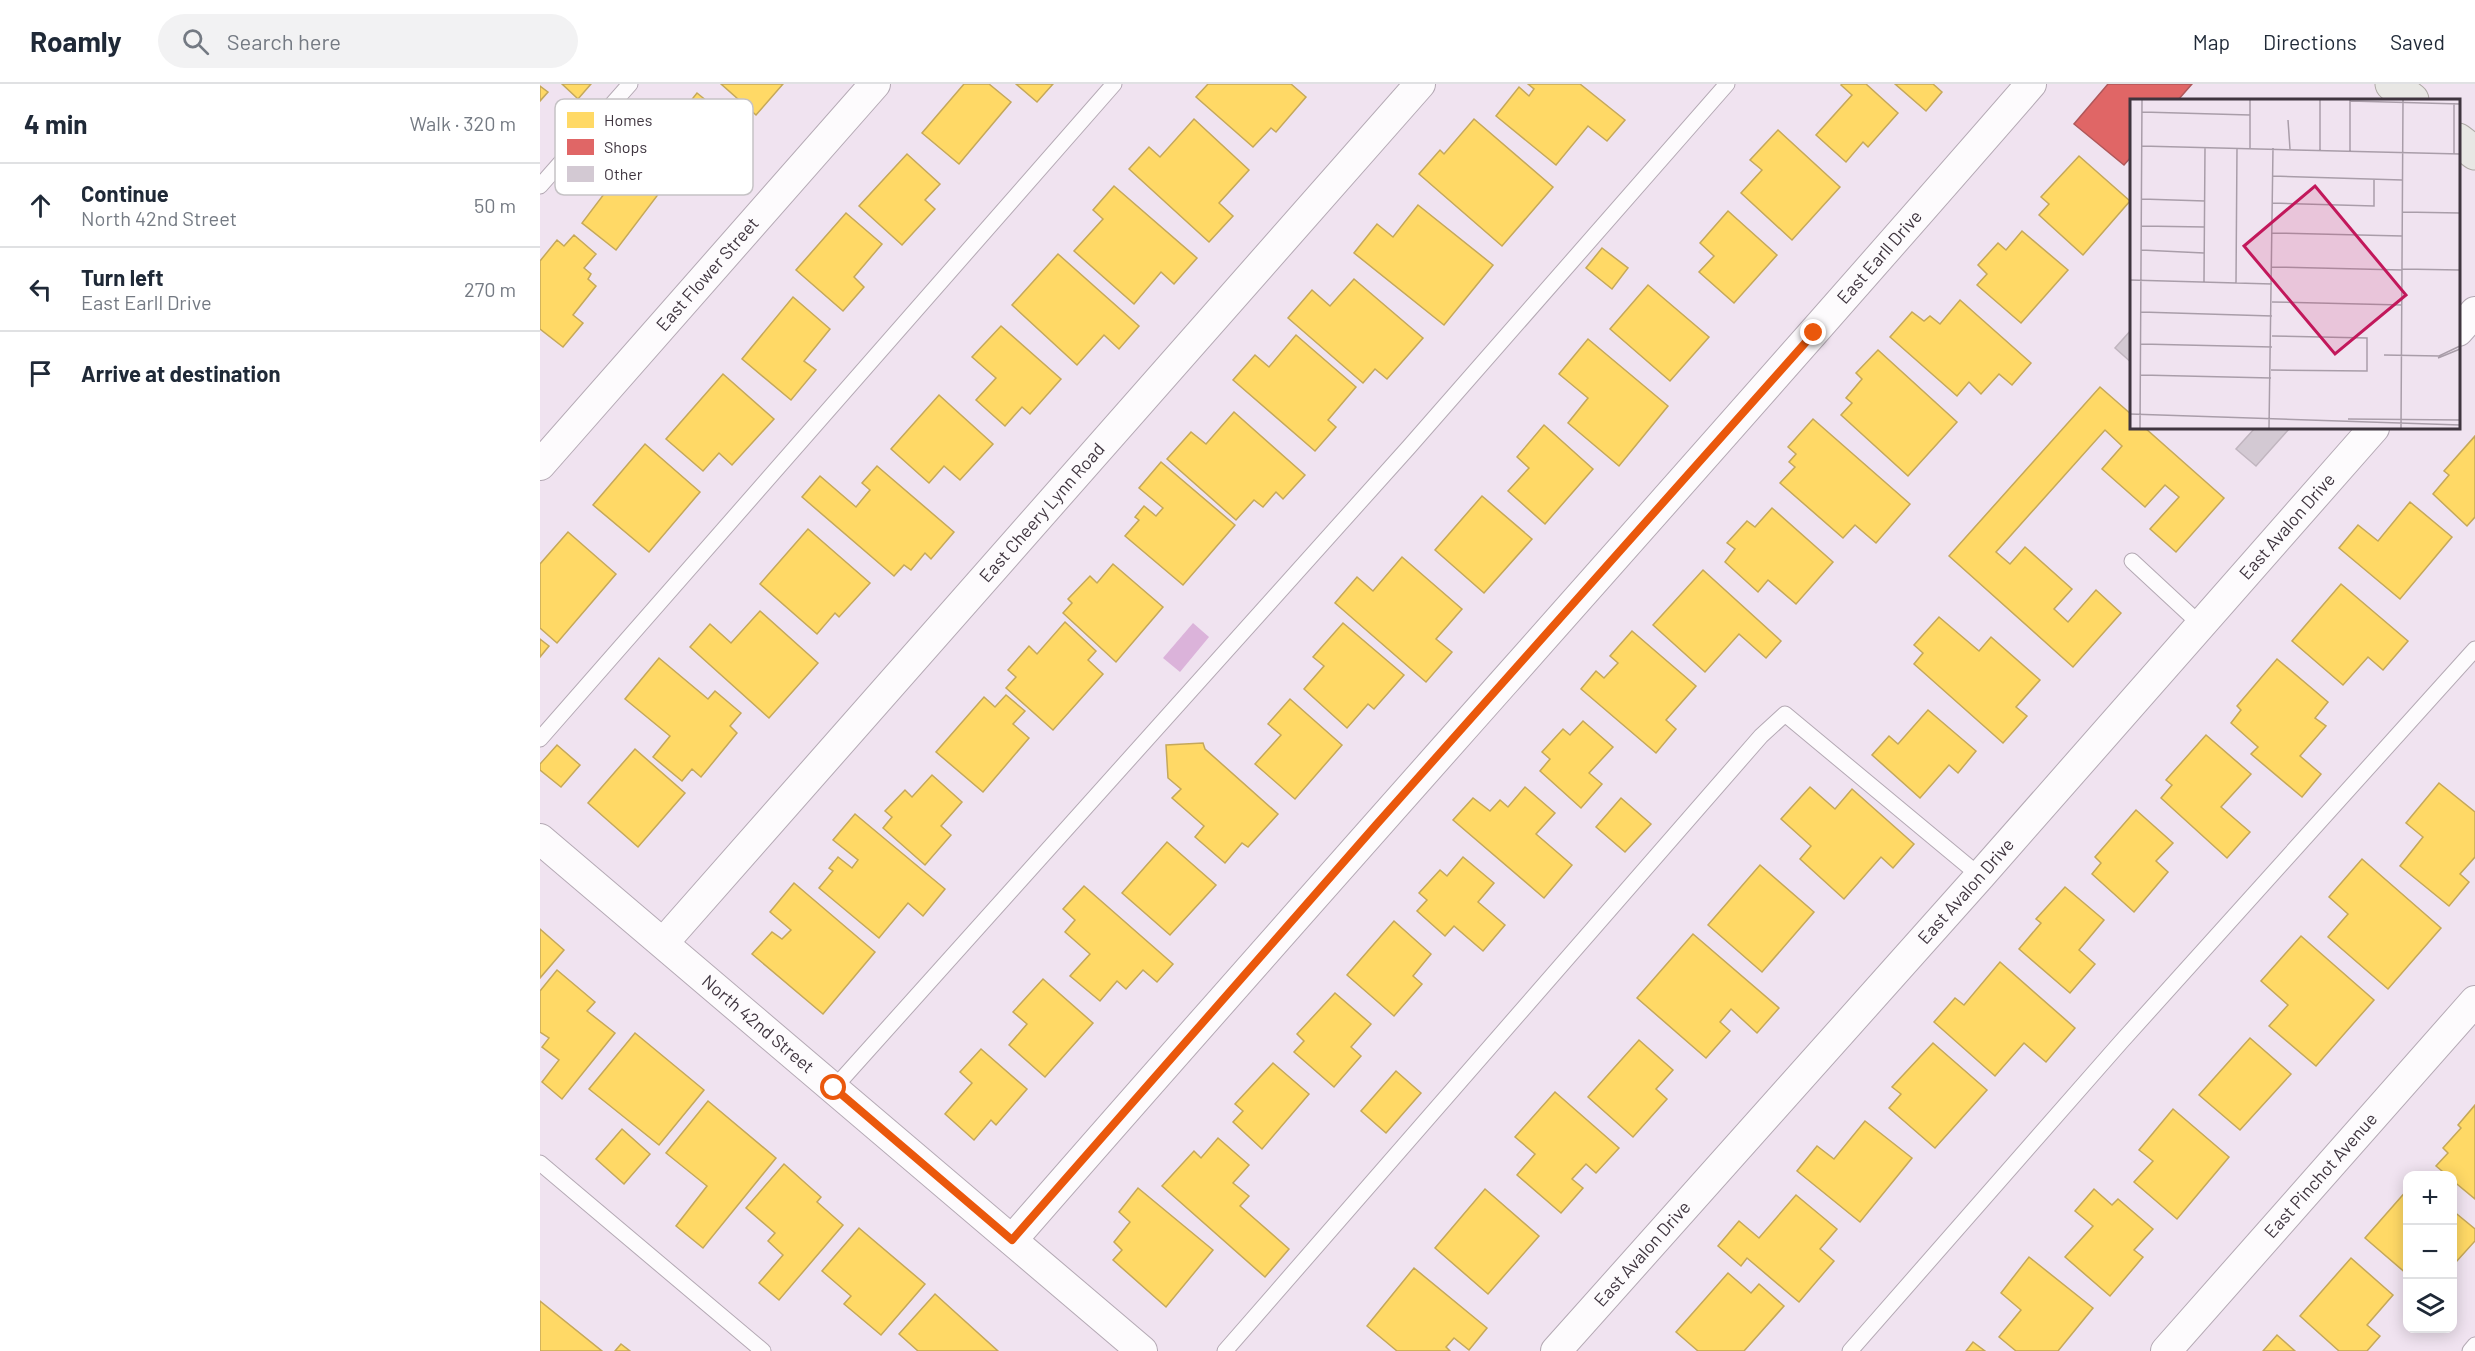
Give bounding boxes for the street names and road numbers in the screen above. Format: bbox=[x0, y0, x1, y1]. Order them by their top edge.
street label: East Earll Drive bbox=[1832, 205, 1926, 308]
street label: East Flower Street bbox=[651, 212, 763, 335]
street label: East Cheery Lynn Road bbox=[974, 438, 1109, 587]
street label: East Avalon Drive bbox=[2234, 468, 2339, 584]
street label: East Avalon Drive bbox=[1913, 833, 2018, 948]
street label: North 42nd Street bbox=[698, 970, 819, 1077]
street label: East Pinchot Avenue bbox=[2259, 1108, 2381, 1242]
street label: East Avalon Drive bbox=[1589, 1196, 1695, 1311]

